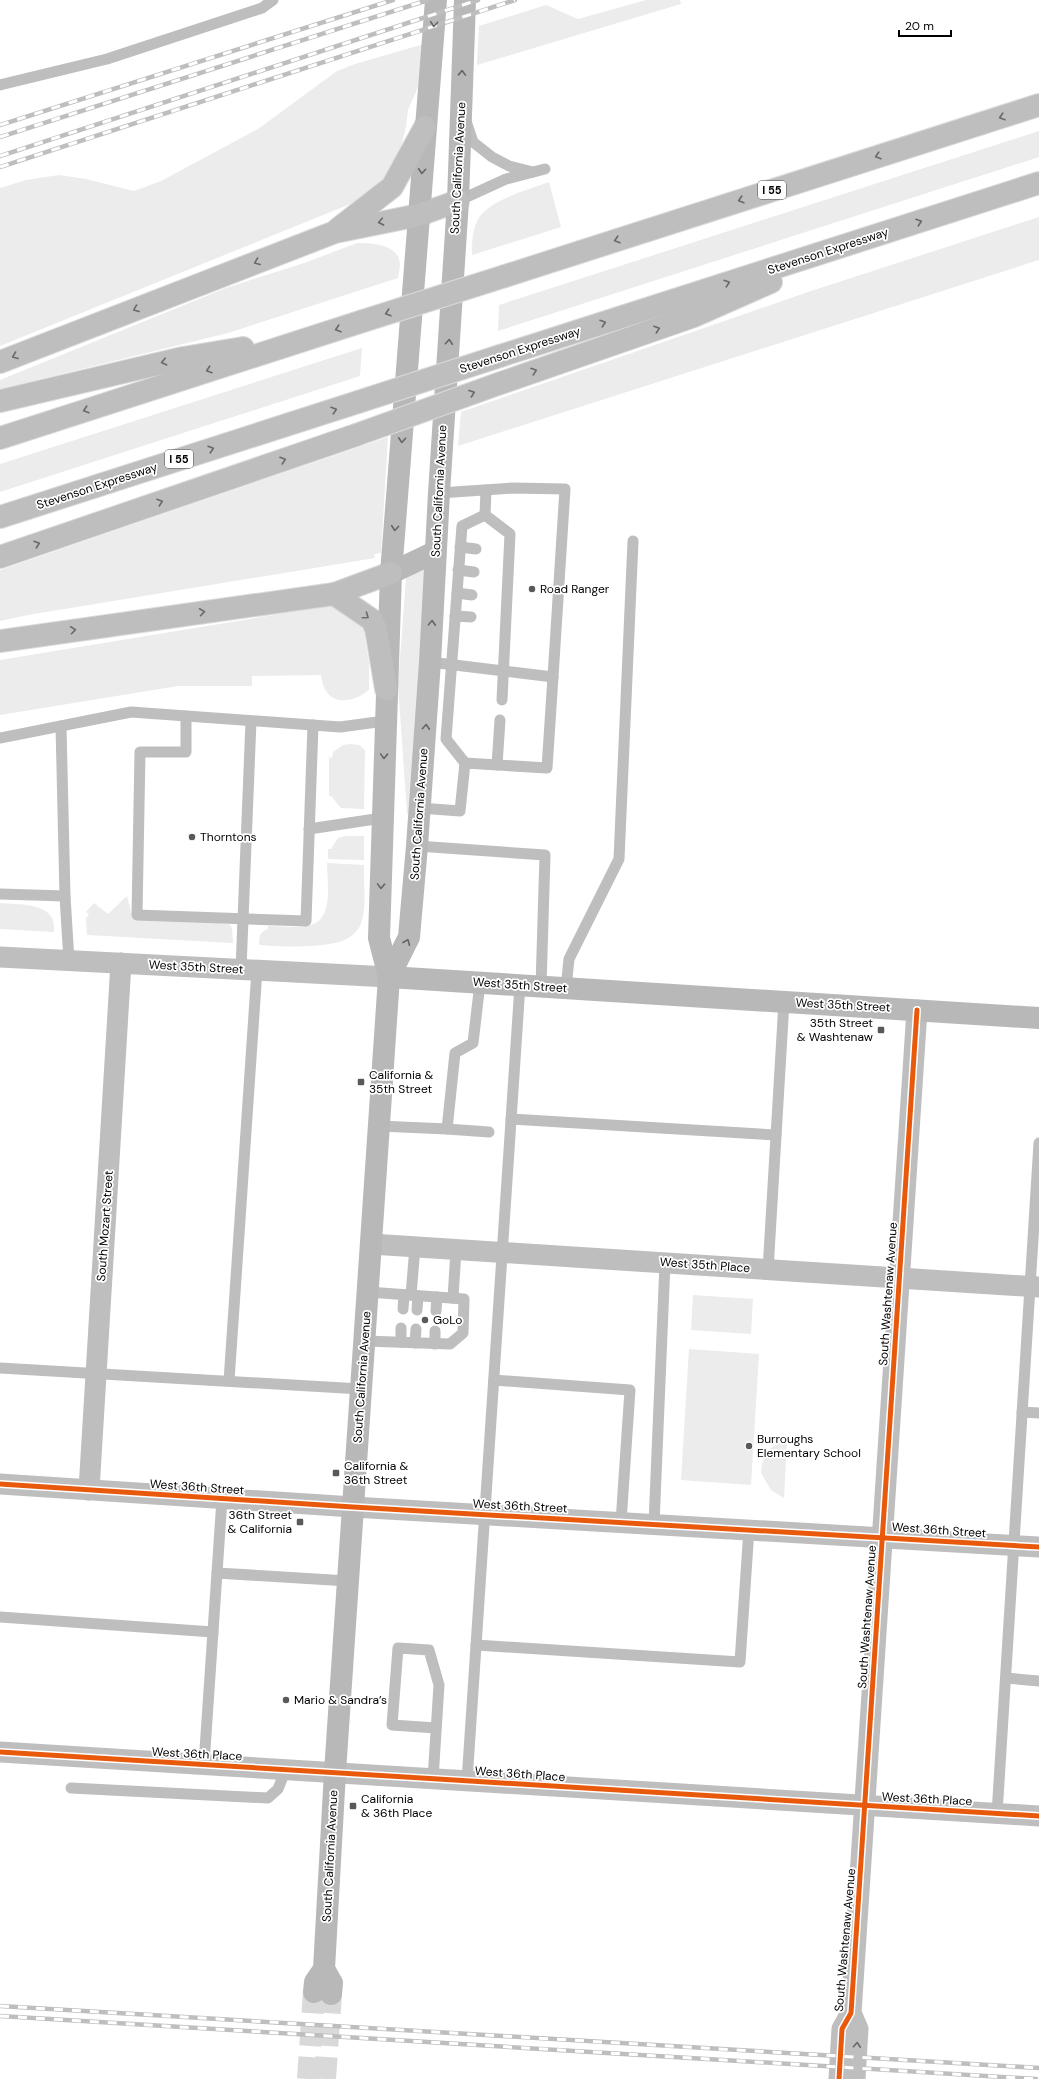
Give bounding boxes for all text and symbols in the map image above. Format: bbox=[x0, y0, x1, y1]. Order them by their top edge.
scale bar bbox=[899, 12, 951, 38]
text: 20 m bbox=[905, 18, 934, 34]
one-way arrow bbox=[429, 21, 438, 27]
one-way arrow bbox=[458, 70, 467, 76]
street label: South California Avenue bbox=[447, 101, 469, 234]
one-way arrow bbox=[999, 112, 1006, 120]
one-way arrow bbox=[875, 151, 882, 160]
one-way arrow bbox=[417, 168, 426, 174]
road number: I 55 bbox=[758, 181, 786, 199]
one-way arrow bbox=[738, 195, 745, 204]
one-way arrow bbox=[377, 218, 384, 226]
one-way arrow bbox=[915, 218, 922, 227]
street label: Stevenson Expressway bbox=[766, 224, 891, 278]
one-way arrow bbox=[614, 235, 621, 244]
one-way arrow bbox=[254, 257, 261, 265]
one-way arrow bbox=[724, 280, 731, 288]
one-way arrow bbox=[132, 304, 139, 312]
one-way arrow bbox=[385, 308, 392, 317]
one-way arrow bbox=[600, 319, 607, 328]
street label: Stevenson Expressway bbox=[458, 323, 583, 377]
one-way arrow bbox=[335, 324, 342, 333]
one-way arrow bbox=[654, 325, 661, 333]
one-way arrow bbox=[444, 339, 453, 345]
one-way arrow bbox=[11, 351, 19, 359]
one-way arrow bbox=[161, 358, 167, 366]
one-way arrow bbox=[206, 366, 213, 374]
one-way arrow bbox=[531, 367, 538, 376]
one-way arrow bbox=[468, 389, 475, 398]
one-way arrow bbox=[82, 406, 89, 414]
one-way arrow bbox=[331, 406, 338, 415]
street label: South California Avenue bbox=[428, 424, 450, 557]
one-way arrow bbox=[398, 437, 407, 443]
one-way arrow bbox=[207, 446, 214, 454]
road number: I 55 bbox=[165, 450, 193, 468]
one-way arrow bbox=[279, 456, 286, 465]
street label: Stevenson Expressway bbox=[35, 459, 160, 513]
one-way arrow bbox=[156, 498, 163, 507]
one-way arrow bbox=[391, 525, 400, 531]
one-way arrow bbox=[33, 541, 40, 549]
place label: Road Ranger bbox=[540, 581, 610, 597]
marker: Road Ranger bbox=[527, 584, 537, 594]
one-way arrow bbox=[199, 608, 205, 617]
one-way arrow bbox=[362, 611, 369, 619]
one-way arrow bbox=[428, 620, 436, 626]
one-way arrow bbox=[70, 626, 76, 635]
one-way arrow bbox=[421, 724, 430, 730]
street label: South California Avenue bbox=[406, 747, 432, 880]
one-way arrow bbox=[380, 753, 388, 759]
place label: Thorntons bbox=[200, 829, 257, 845]
marker: Thorntons bbox=[187, 832, 197, 842]
one-way arrow bbox=[377, 883, 385, 889]
one-way arrow bbox=[402, 939, 410, 946]
street label: West 35th Street bbox=[148, 957, 244, 977]
street label: West 35th Street bbox=[472, 974, 568, 996]
street label: West 35th Street bbox=[795, 995, 891, 1015]
place label: 35th Street & Washtenaw bbox=[797, 1015, 873, 1045]
marker: 35th Street & Washtenaw bbox=[876, 1025, 886, 1035]
place label: California & 35th Street bbox=[369, 1067, 434, 1097]
marker: California & 35th Street bbox=[356, 1077, 366, 1087]
street label: South Mozart Street bbox=[93, 1170, 117, 1282]
street label: South Washtenaw Avenue bbox=[875, 1221, 901, 1366]
street label: West 35th Place bbox=[659, 1254, 751, 1276]
street label: South California Avenue bbox=[349, 1310, 375, 1443]
place label: GoLo bbox=[433, 1312, 462, 1328]
marker: GoLo bbox=[420, 1315, 430, 1325]
place label: Burroughs Elementary School bbox=[757, 1431, 861, 1461]
marker: Burroughs Elementary School bbox=[744, 1441, 754, 1451]
place label: California & 36th Street bbox=[344, 1458, 409, 1488]
marker: California & 36th Street bbox=[331, 1468, 341, 1478]
street label: West 36th Street bbox=[149, 1476, 245, 1498]
street label: West 36th Street bbox=[472, 1496, 568, 1516]
place label: 36th Street & California bbox=[228, 1507, 292, 1537]
marker: 36th Street & California bbox=[295, 1517, 305, 1527]
street label: West 36th Street bbox=[891, 1519, 987, 1541]
street label: South Washtenaw Avenue bbox=[854, 1544, 880, 1689]
place label: Mario & Sandra’s bbox=[294, 1692, 387, 1708]
marker: Mario & Sandra’s bbox=[281, 1695, 291, 1705]
street label: West 36th Place bbox=[151, 1744, 243, 1764]
street label: West 36th Place bbox=[474, 1763, 566, 1785]
street label: South California Avenue bbox=[319, 1789, 341, 1922]
street label: West 36th Place bbox=[881, 1789, 973, 1809]
place label: California & 36th Place bbox=[361, 1791, 432, 1821]
marker: California & 36th Place bbox=[348, 1801, 358, 1811]
street label: South Washtenaw Avenue bbox=[831, 1867, 859, 2012]
one-way arrow bbox=[853, 2042, 862, 2048]

